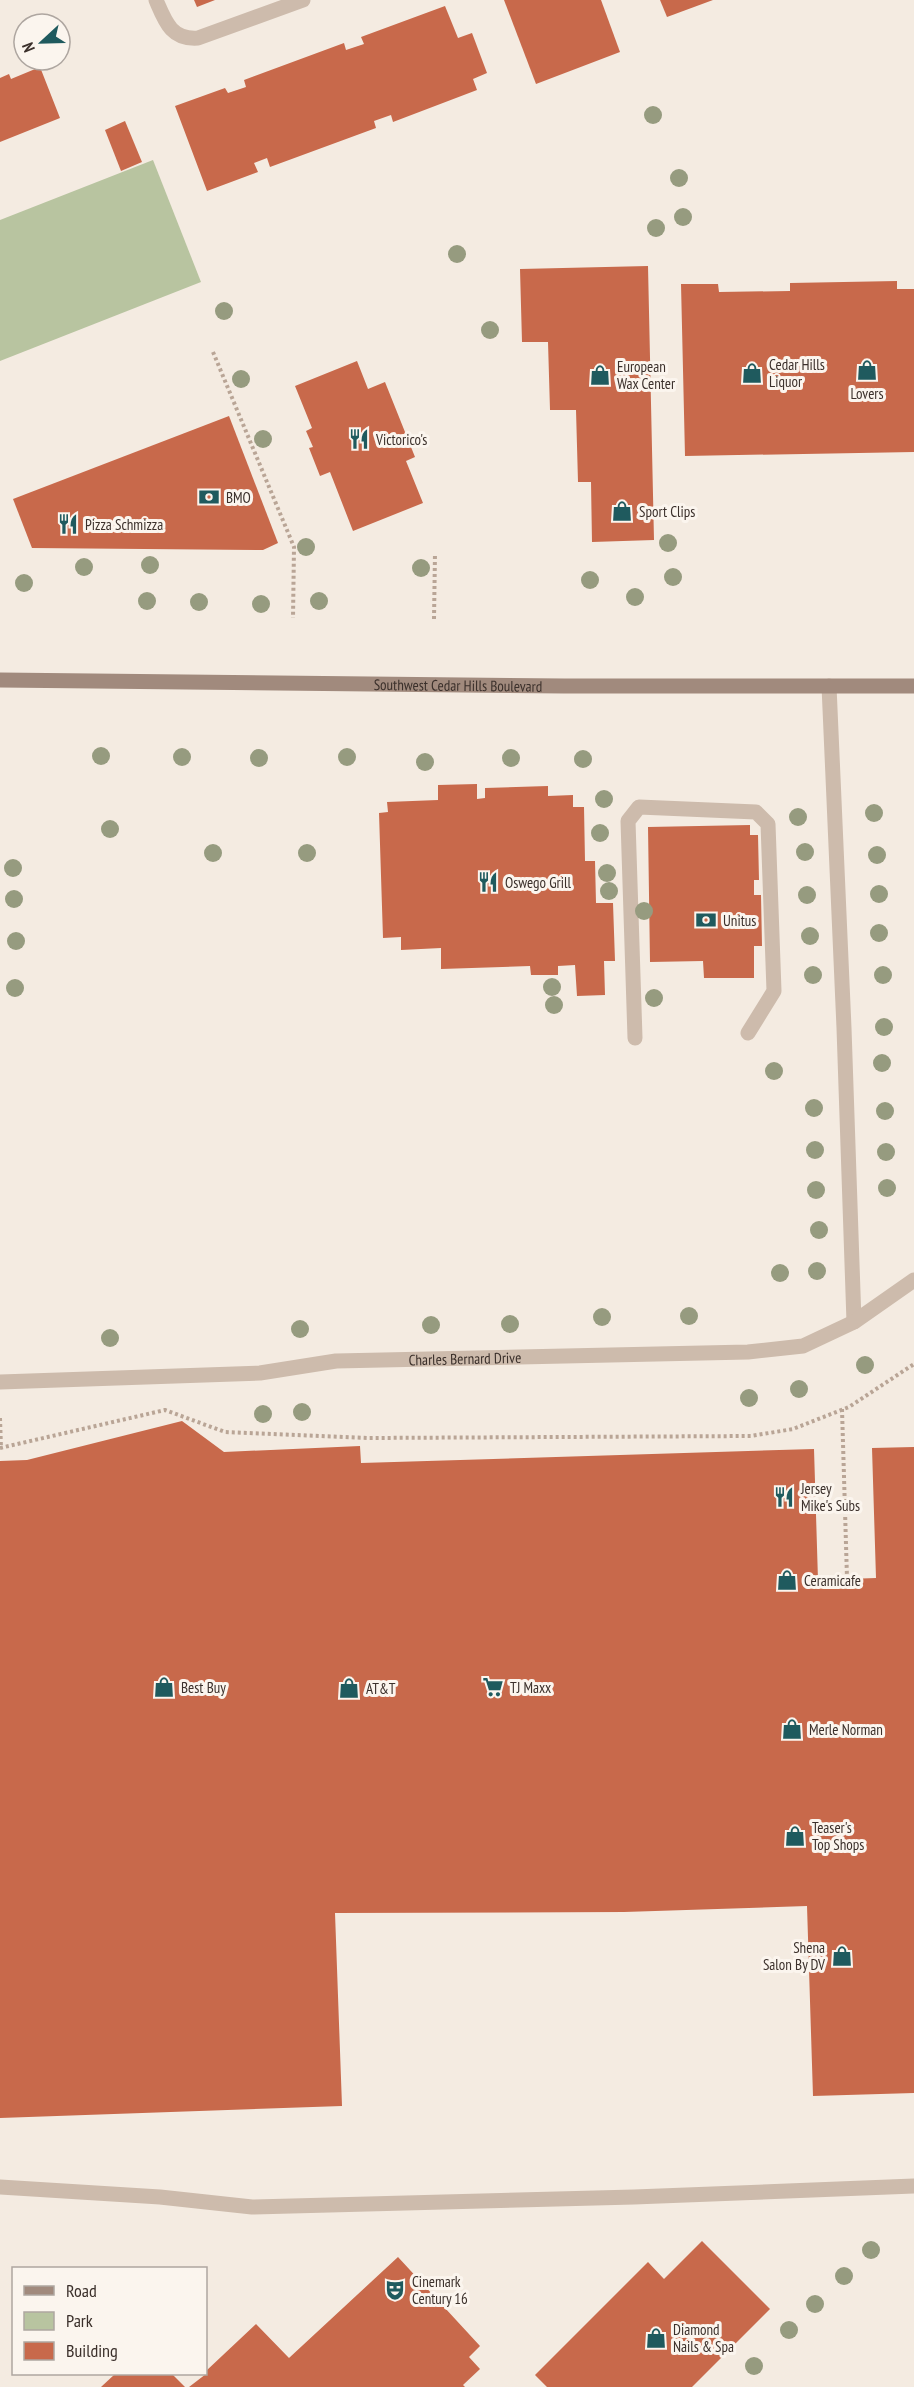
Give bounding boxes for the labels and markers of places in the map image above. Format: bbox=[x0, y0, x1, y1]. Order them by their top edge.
place label: Cedar Hills Liquor bbox=[769, 355, 825, 391]
place label: European Wax Center bbox=[617, 357, 676, 393]
shop icon: Lovers bbox=[855, 358, 879, 382]
shop icon: Cedar Hills Liquor bbox=[740, 361, 764, 385]
shop icon: European Wax Center bbox=[588, 363, 612, 387]
place label: Lovers bbox=[850, 384, 884, 403]
restaurant icon: Victorico's bbox=[347, 427, 371, 451]
place label: Victorico's bbox=[375, 430, 427, 449]
bank icon: BMO bbox=[197, 485, 221, 509]
place label: BMO bbox=[226, 488, 251, 507]
shop icon: Sport Clips bbox=[610, 499, 634, 523]
place label: Sport Clips bbox=[639, 502, 695, 521]
restaurant icon: Pizza Schmizza bbox=[56, 512, 80, 536]
place label: Pizza Schmizza bbox=[85, 515, 163, 534]
restaurant icon: Oswego Grill bbox=[476, 870, 500, 894]
place label: Oswego Grill bbox=[505, 873, 571, 892]
bank icon: Unitus bbox=[694, 908, 718, 932]
place label: Unitus bbox=[723, 911, 756, 930]
place label: Jersey Mike's Subs bbox=[800, 1479, 860, 1515]
restaurant icon: Jersey Mike's Subs bbox=[772, 1485, 796, 1509]
shop icon: Ceramicafe bbox=[775, 1568, 799, 1592]
place label: Ceramicafe bbox=[804, 1571, 861, 1590]
shop icon: Best Buy bbox=[152, 1675, 176, 1699]
supermarket icon: TJ Maxx bbox=[481, 1675, 505, 1699]
shop icon: AT&T bbox=[337, 1676, 361, 1700]
place label: Best Buy bbox=[181, 1678, 226, 1697]
place label: TJ Maxx bbox=[510, 1678, 551, 1697]
place label: AT&T bbox=[366, 1679, 396, 1698]
shop icon: Merle Norman bbox=[780, 1717, 804, 1741]
place label: Merle Norman bbox=[809, 1720, 883, 1739]
place label: Teaser's Top Shops bbox=[812, 1818, 864, 1854]
shop icon: Teaser's Top Shops bbox=[783, 1824, 807, 1848]
place label: Shena Salon By DV bbox=[763, 1938, 825, 1974]
shop icon: Shena Salon By DV bbox=[830, 1944, 854, 1968]
place label: Cinemark Century 16 bbox=[412, 2272, 468, 2308]
theatre icon: Cinemark Century 16 bbox=[383, 2278, 407, 2302]
place label: Diamond Nails & Spa bbox=[673, 2320, 734, 2356]
shop icon: Diamond Nails & Spa bbox=[644, 2326, 668, 2350]

